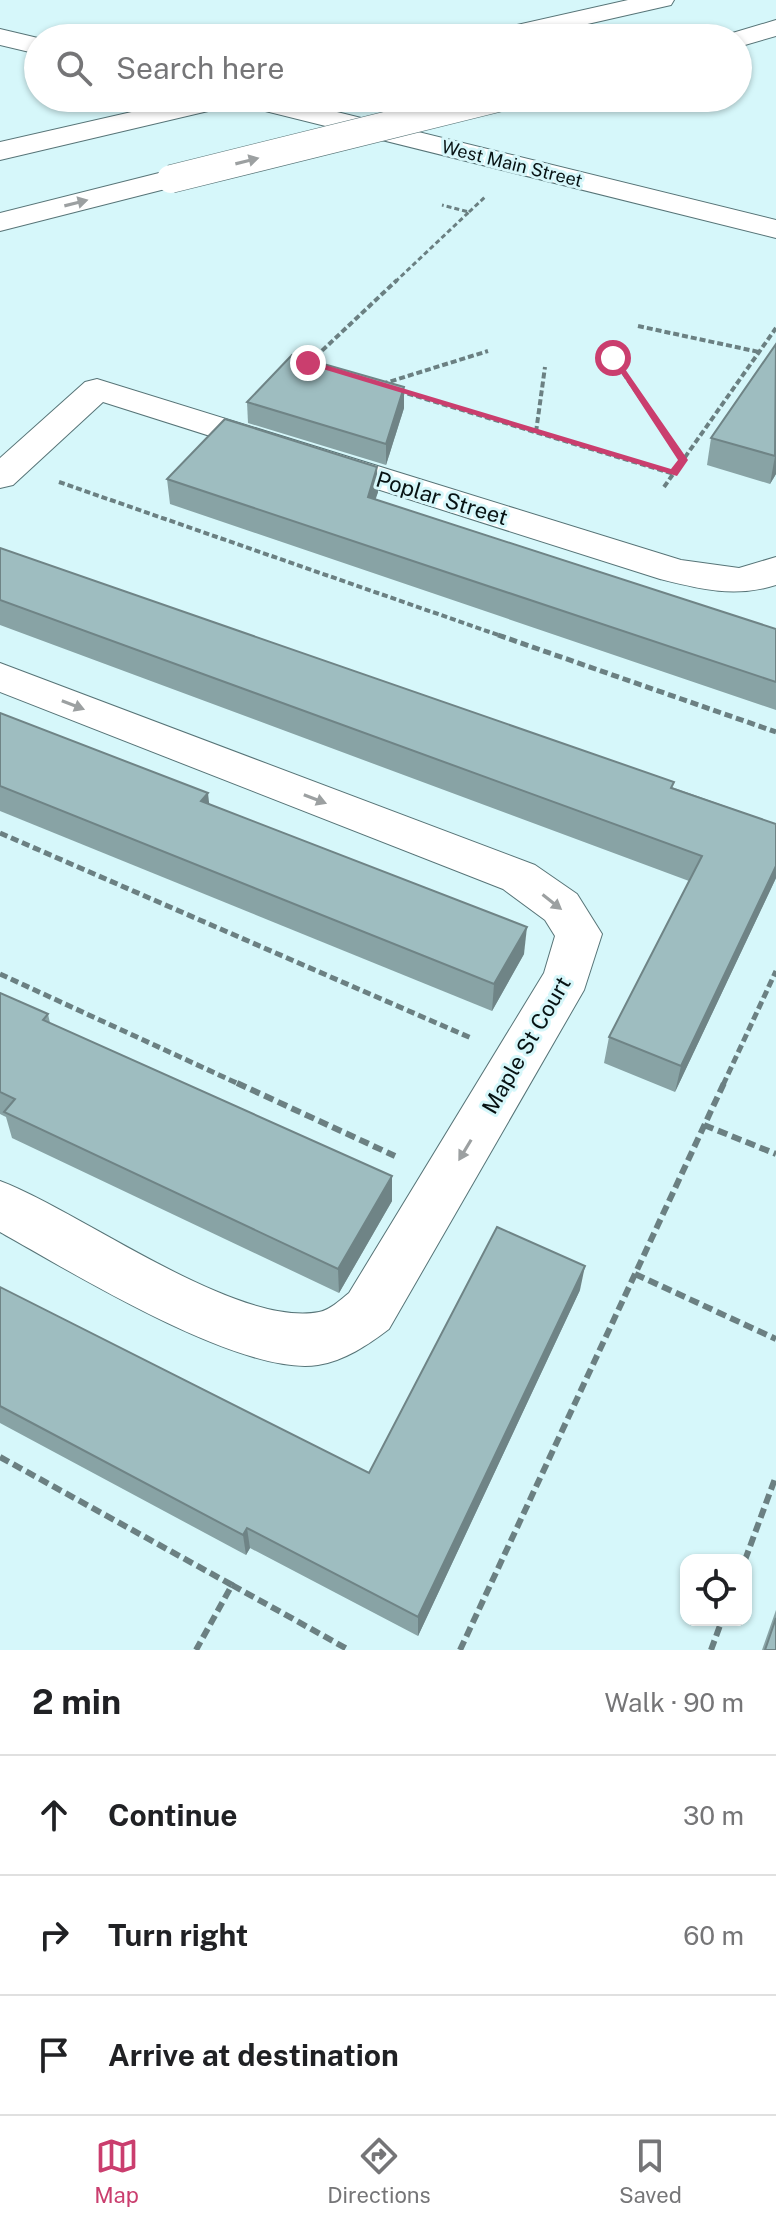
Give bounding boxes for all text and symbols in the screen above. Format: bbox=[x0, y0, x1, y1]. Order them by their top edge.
search box bbox=[24, 24, 752, 112]
icon: search bbox=[52, 46, 96, 90]
text: Search here bbox=[116, 50, 284, 86]
street label: West Main Street bbox=[439, 136, 585, 191]
one-way arrow bbox=[235, 154, 260, 166]
one-way arrow bbox=[63, 197, 88, 209]
route start bbox=[595, 340, 631, 376]
route end bbox=[290, 345, 326, 381]
street label: Poplar Street bbox=[373, 466, 511, 530]
one-way arrow bbox=[61, 699, 85, 712]
one-way arrow bbox=[303, 793, 327, 806]
one-way arrow bbox=[542, 893, 563, 910]
street label: Maple St Court bbox=[476, 972, 576, 1118]
one-way arrow bbox=[458, 1139, 472, 1161]
map controls bbox=[680, 1554, 752, 1626]
button: locate bbox=[680, 1554, 752, 1626]
text: 2 min bbox=[32, 1682, 121, 1722]
text: Walk · 90 m bbox=[604, 1687, 744, 1718]
icon: ahead bbox=[32, 1793, 76, 1837]
text: Continue bbox=[108, 1797, 238, 1833]
text: 30 m bbox=[683, 1800, 744, 1831]
icon: right bbox=[32, 1913, 76, 1957]
text: Turn right bbox=[108, 1917, 248, 1953]
text: 60 m bbox=[683, 1920, 744, 1951]
icon: arrive bbox=[32, 2033, 76, 2077]
text: Arrive at destination bbox=[108, 2037, 399, 2073]
tab: Map bbox=[94, 2134, 139, 2208]
tab: Directions bbox=[327, 2134, 431, 2208]
tab: Saved bbox=[619, 2134, 682, 2208]

